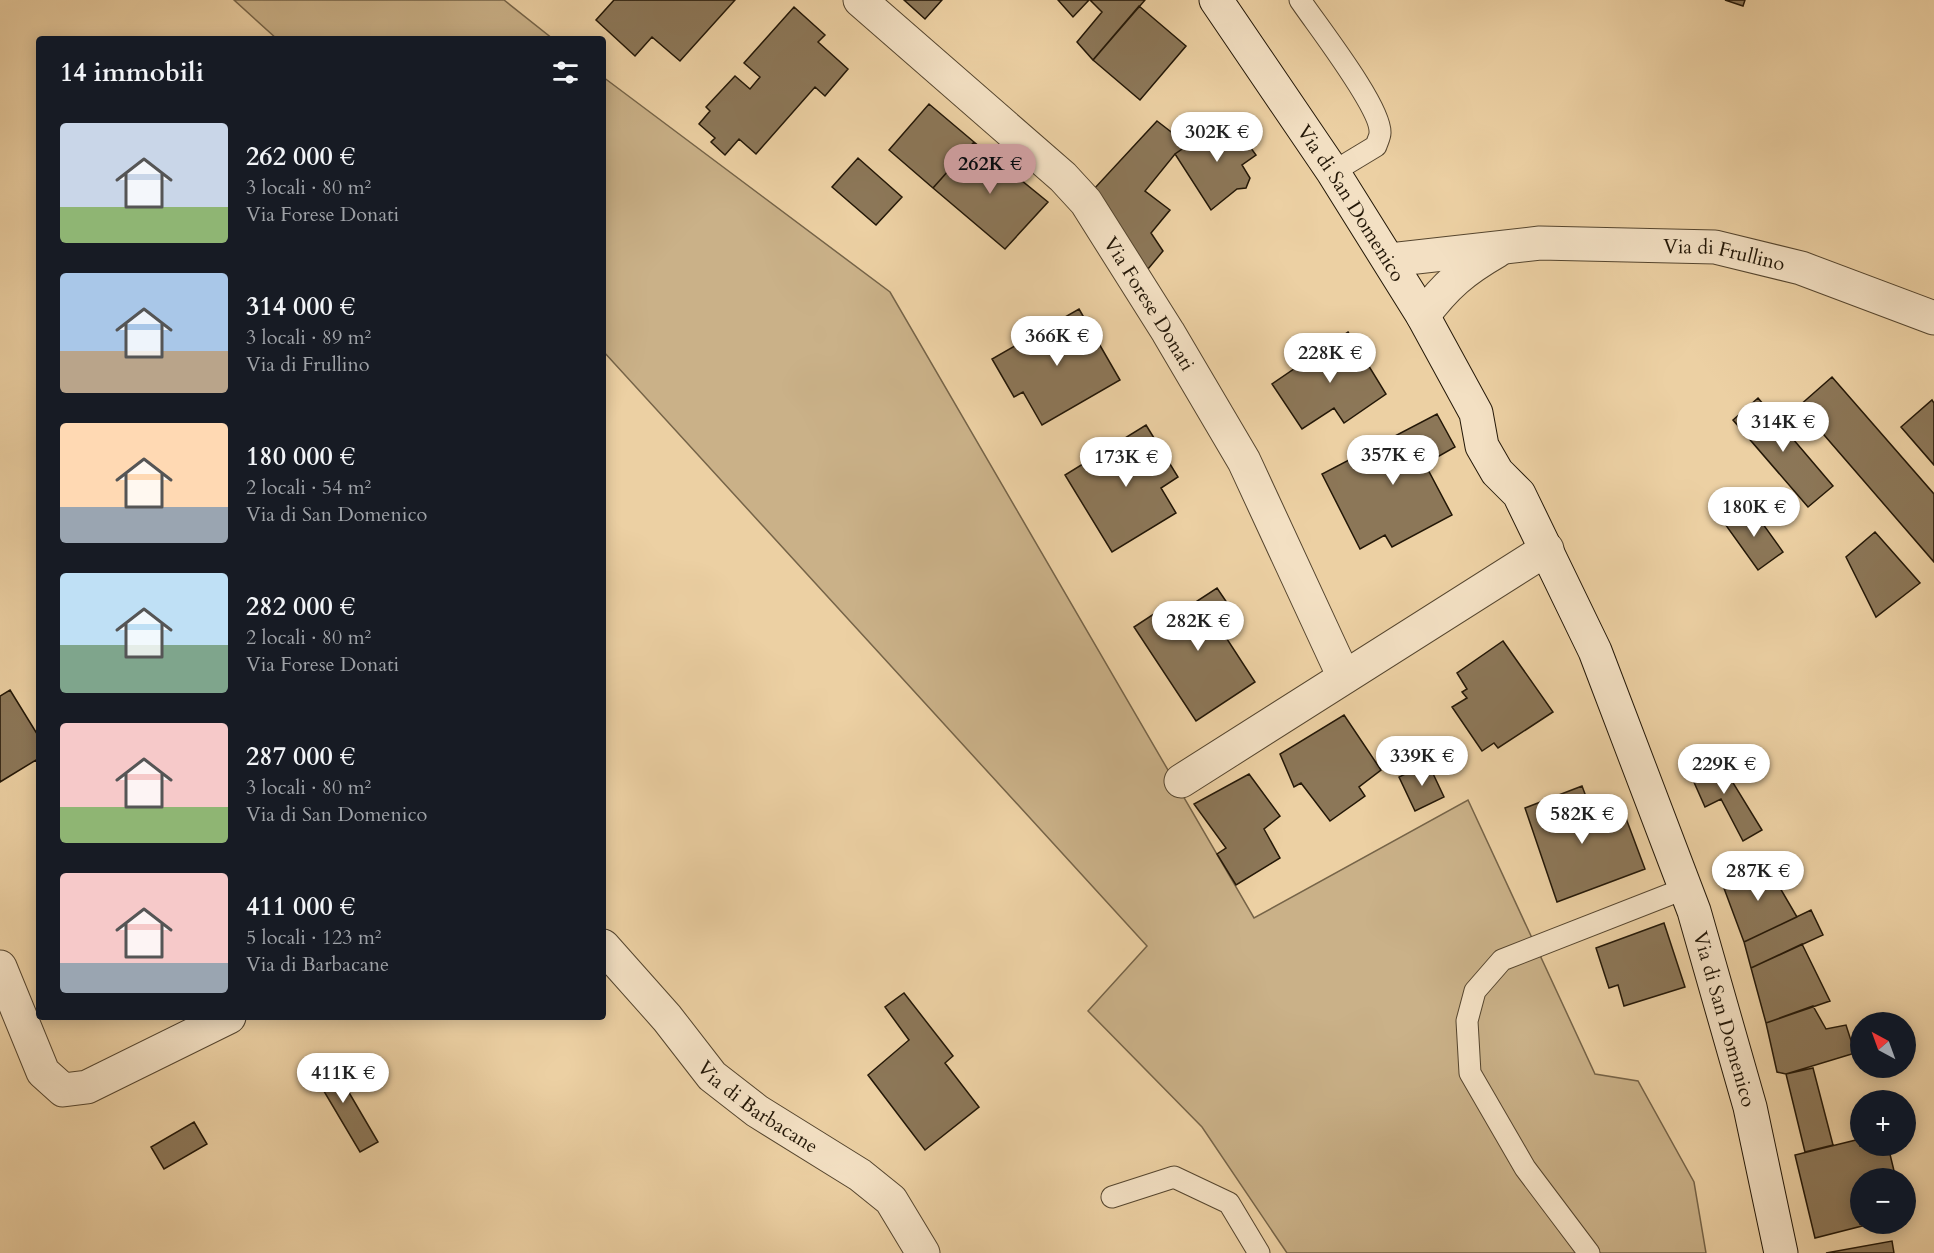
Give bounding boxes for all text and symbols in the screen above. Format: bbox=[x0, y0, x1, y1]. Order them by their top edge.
text: 14 immobili bbox=[60, 55, 204, 90]
icon: filters bbox=[549, 56, 582, 89]
pin: 302K € bbox=[1168, 112, 1266, 163]
text: 302K € bbox=[1185, 118, 1249, 145]
street label: Via di San Domenico bbox=[1291, 119, 1412, 287]
text: 262 000 € bbox=[246, 139, 355, 174]
pin: 262K € bbox=[941, 144, 1039, 195]
icon: home bbox=[108, 147, 180, 219]
text: 262K € bbox=[958, 150, 1022, 177]
text: 3 locali · 80 m² bbox=[246, 174, 371, 201]
text: Via Forese Donati bbox=[246, 201, 399, 228]
street label: Via Forese Donati bbox=[1098, 231, 1201, 376]
street label: Via di Frullino bbox=[1663, 232, 1788, 277]
text: 314 000 € bbox=[246, 289, 355, 324]
icon: home bbox=[108, 297, 180, 369]
pin: 366K € bbox=[1008, 316, 1106, 367]
text: 366K € bbox=[1025, 322, 1089, 349]
text: 3 locali · 89 m² bbox=[246, 324, 371, 351]
pin: 228K € bbox=[1281, 333, 1379, 384]
text: 228K € bbox=[1298, 339, 1362, 366]
text: Via di Frullino bbox=[246, 351, 370, 378]
pin: 314K € bbox=[1734, 402, 1832, 453]
text: 314K € bbox=[1751, 408, 1815, 435]
pin: 357K € bbox=[1344, 435, 1442, 486]
pin: 173K € bbox=[1077, 437, 1175, 488]
text: 180 000 € bbox=[246, 439, 355, 474]
text: 357K € bbox=[1361, 441, 1425, 468]
text: 173K € bbox=[1094, 443, 1158, 470]
icon: home bbox=[108, 447, 180, 519]
text: 2 locali · 54 m² bbox=[246, 474, 371, 501]
pin: 180K € bbox=[1705, 487, 1803, 538]
text: 180K € bbox=[1722, 493, 1786, 520]
text: Via di San Domenico bbox=[246, 501, 427, 528]
text: 282 000 € bbox=[246, 589, 355, 624]
icon: home bbox=[108, 597, 180, 669]
pin: 282K € bbox=[1149, 601, 1247, 652]
text: 282K € bbox=[1166, 607, 1230, 634]
text: 2 locali · 80 m² bbox=[246, 624, 371, 651]
text: Via Forese Donati bbox=[246, 651, 399, 678]
pin: 339K € bbox=[1373, 736, 1471, 787]
text: 287 000 € bbox=[246, 739, 355, 774]
text: 339K € bbox=[1390, 742, 1454, 769]
pin: 229K € bbox=[1675, 744, 1773, 795]
icon: home bbox=[108, 747, 180, 819]
text: 229K € bbox=[1692, 750, 1756, 777]
text: 3 locali · 80 m² bbox=[246, 774, 371, 801]
pin: 582K € bbox=[1533, 794, 1631, 845]
text: 582K € bbox=[1550, 800, 1614, 827]
text: Via di San Domenico bbox=[246, 801, 427, 828]
pin: 287K € bbox=[1709, 851, 1807, 902]
text: 287K € bbox=[1726, 857, 1790, 884]
text: 411 000 € bbox=[246, 889, 355, 924]
icon: home bbox=[108, 897, 180, 969]
text: 5 locali · 123 m² bbox=[246, 924, 382, 951]
street label: Via di San Domenico bbox=[1687, 928, 1763, 1110]
text: Via di Barbacane bbox=[246, 951, 389, 978]
north arrow bbox=[1850, 1012, 1916, 1078]
map controls bbox=[1850, 1012, 1916, 1234]
pin: 411K € bbox=[294, 1053, 392, 1104]
street label: Via di Barbacane bbox=[691, 1055, 823, 1159]
text: 411K € bbox=[311, 1059, 375, 1086]
button: + bbox=[1850, 1090, 1916, 1156]
button: − bbox=[1850, 1168, 1916, 1234]

